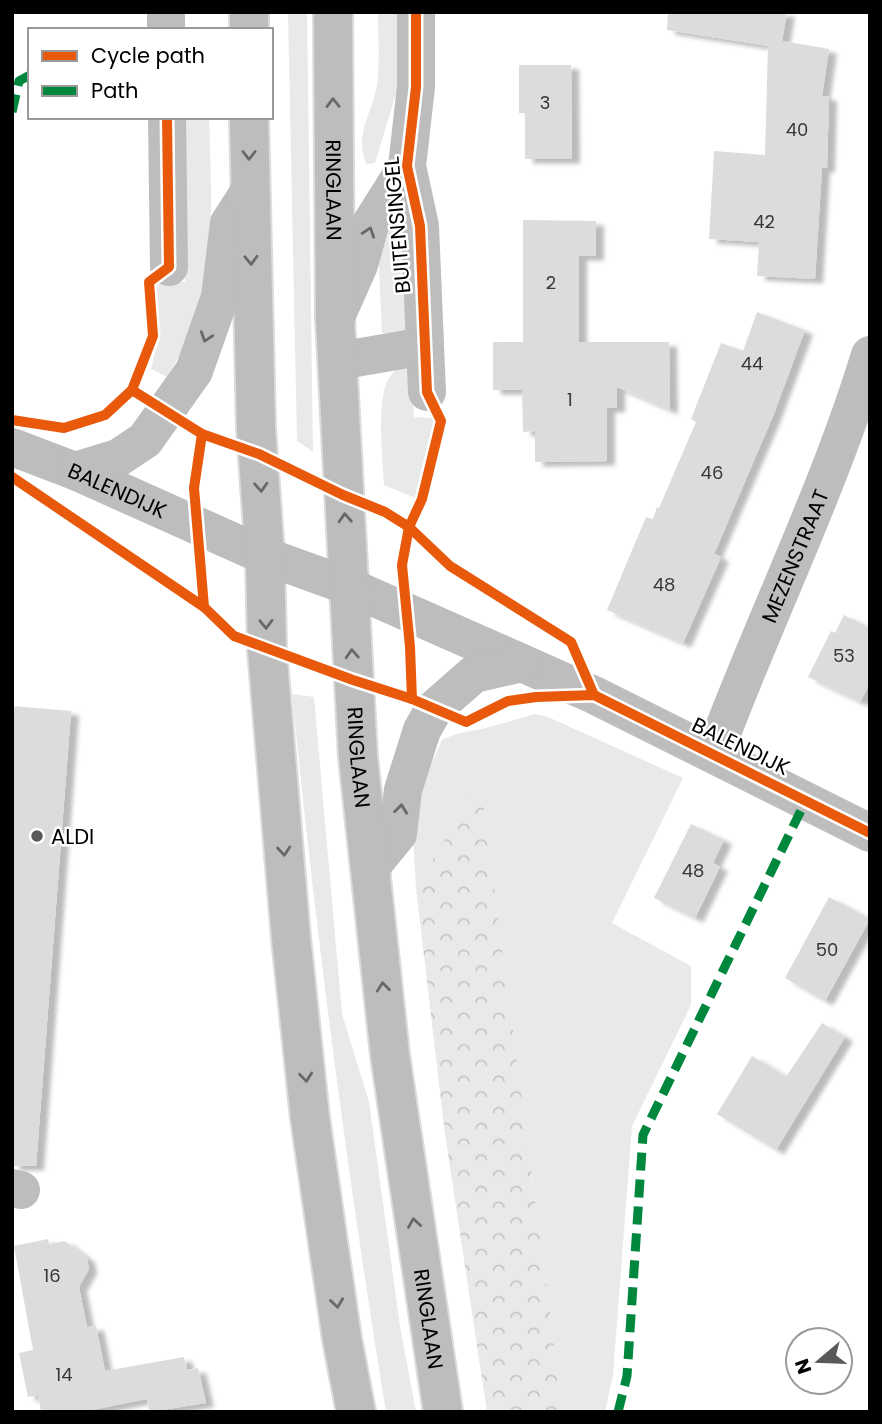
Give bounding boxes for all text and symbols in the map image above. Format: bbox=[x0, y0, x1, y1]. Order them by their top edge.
legend bbox=[28, 28, 273, 119]
text: Cycle path bbox=[91, 41, 205, 70]
text: Path bbox=[91, 76, 138, 105]
house number: 3 bbox=[540, 90, 550, 115]
one-way arrow bbox=[326, 98, 341, 109]
house number: 40 bbox=[786, 117, 808, 142]
street label: RINGLAAN bbox=[319, 139, 349, 241]
one-way arrow bbox=[241, 150, 257, 160]
street label: BUITENSINGEL bbox=[377, 155, 417, 295]
house number: 42 bbox=[753, 209, 775, 234]
one-way arrow bbox=[361, 227, 375, 239]
one-way arrow bbox=[244, 255, 259, 266]
house number: 2 bbox=[546, 270, 556, 295]
one-way arrow bbox=[200, 330, 214, 343]
house number: 44 bbox=[741, 351, 763, 376]
house number: 1 bbox=[567, 387, 573, 412]
street label: BALENDIJK bbox=[63, 455, 172, 525]
house number: 46 bbox=[701, 460, 723, 485]
one-way arrow bbox=[253, 482, 268, 493]
street label: MEZENSTRAAT bbox=[754, 485, 835, 627]
one-way arrow bbox=[337, 512, 352, 523]
house number: 48 bbox=[653, 572, 675, 597]
one-way arrow bbox=[258, 619, 274, 630]
house number: 53 bbox=[833, 643, 855, 668]
one-way arrow bbox=[344, 648, 359, 659]
street label: RINGLAAN bbox=[341, 706, 378, 809]
street label: BALENDIJK bbox=[687, 710, 795, 782]
one-way arrow bbox=[393, 804, 408, 815]
place label: ALDI bbox=[51, 822, 94, 851]
marker: ALDI bbox=[29, 828, 45, 844]
one-way arrow bbox=[276, 846, 291, 857]
house number: 48 bbox=[682, 858, 704, 883]
house number: 50 bbox=[816, 937, 838, 962]
one-way arrow bbox=[376, 981, 391, 992]
one-way arrow bbox=[298, 1072, 313, 1083]
one-way arrow bbox=[407, 1217, 422, 1229]
house number: 16 bbox=[43, 1263, 61, 1288]
street label: RINGLAAN bbox=[407, 1267, 451, 1371]
one-way arrow bbox=[329, 1297, 344, 1308]
north arrow bbox=[784, 1326, 854, 1396]
text: N bbox=[788, 1355, 818, 1378]
house number: 14 bbox=[55, 1362, 73, 1387]

